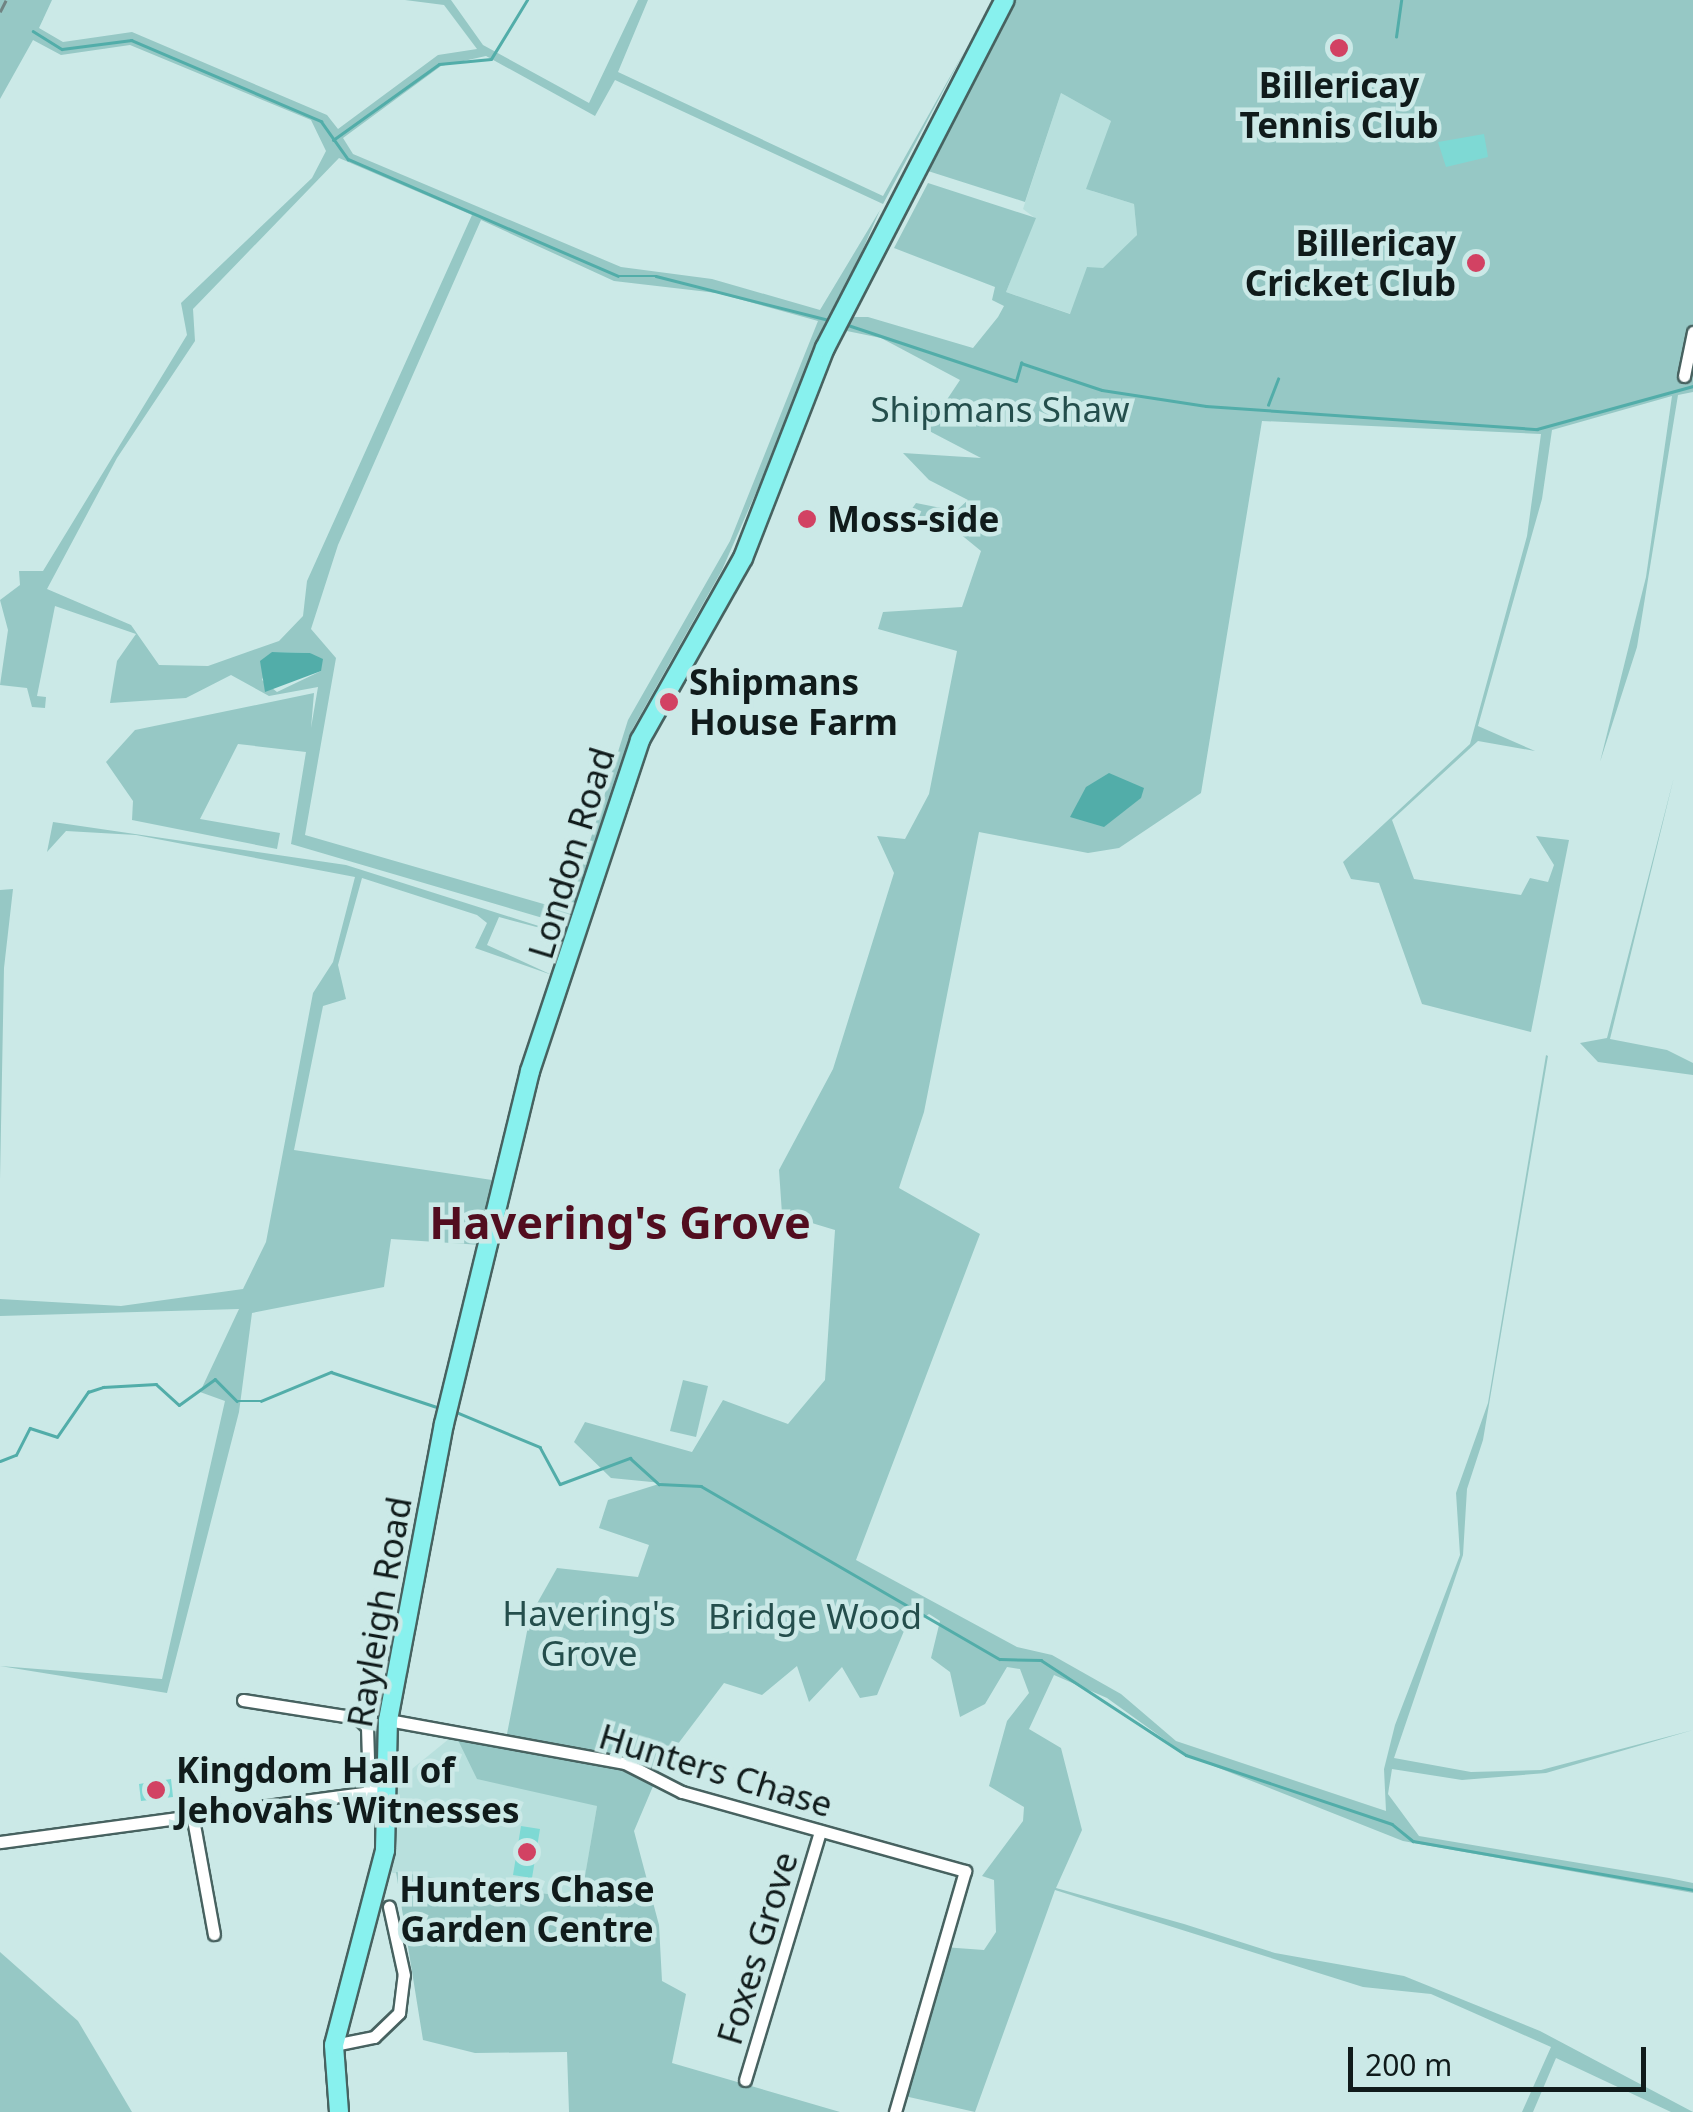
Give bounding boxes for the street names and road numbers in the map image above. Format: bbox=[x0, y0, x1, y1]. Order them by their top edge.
street label: London Road bbox=[519, 742, 623, 964]
street label: Rayleigh Road bbox=[338, 1493, 420, 1731]
street label: Hunters Chase bbox=[594, 1715, 838, 1825]
street label: Foxes Grove bbox=[708, 1847, 806, 2049]

